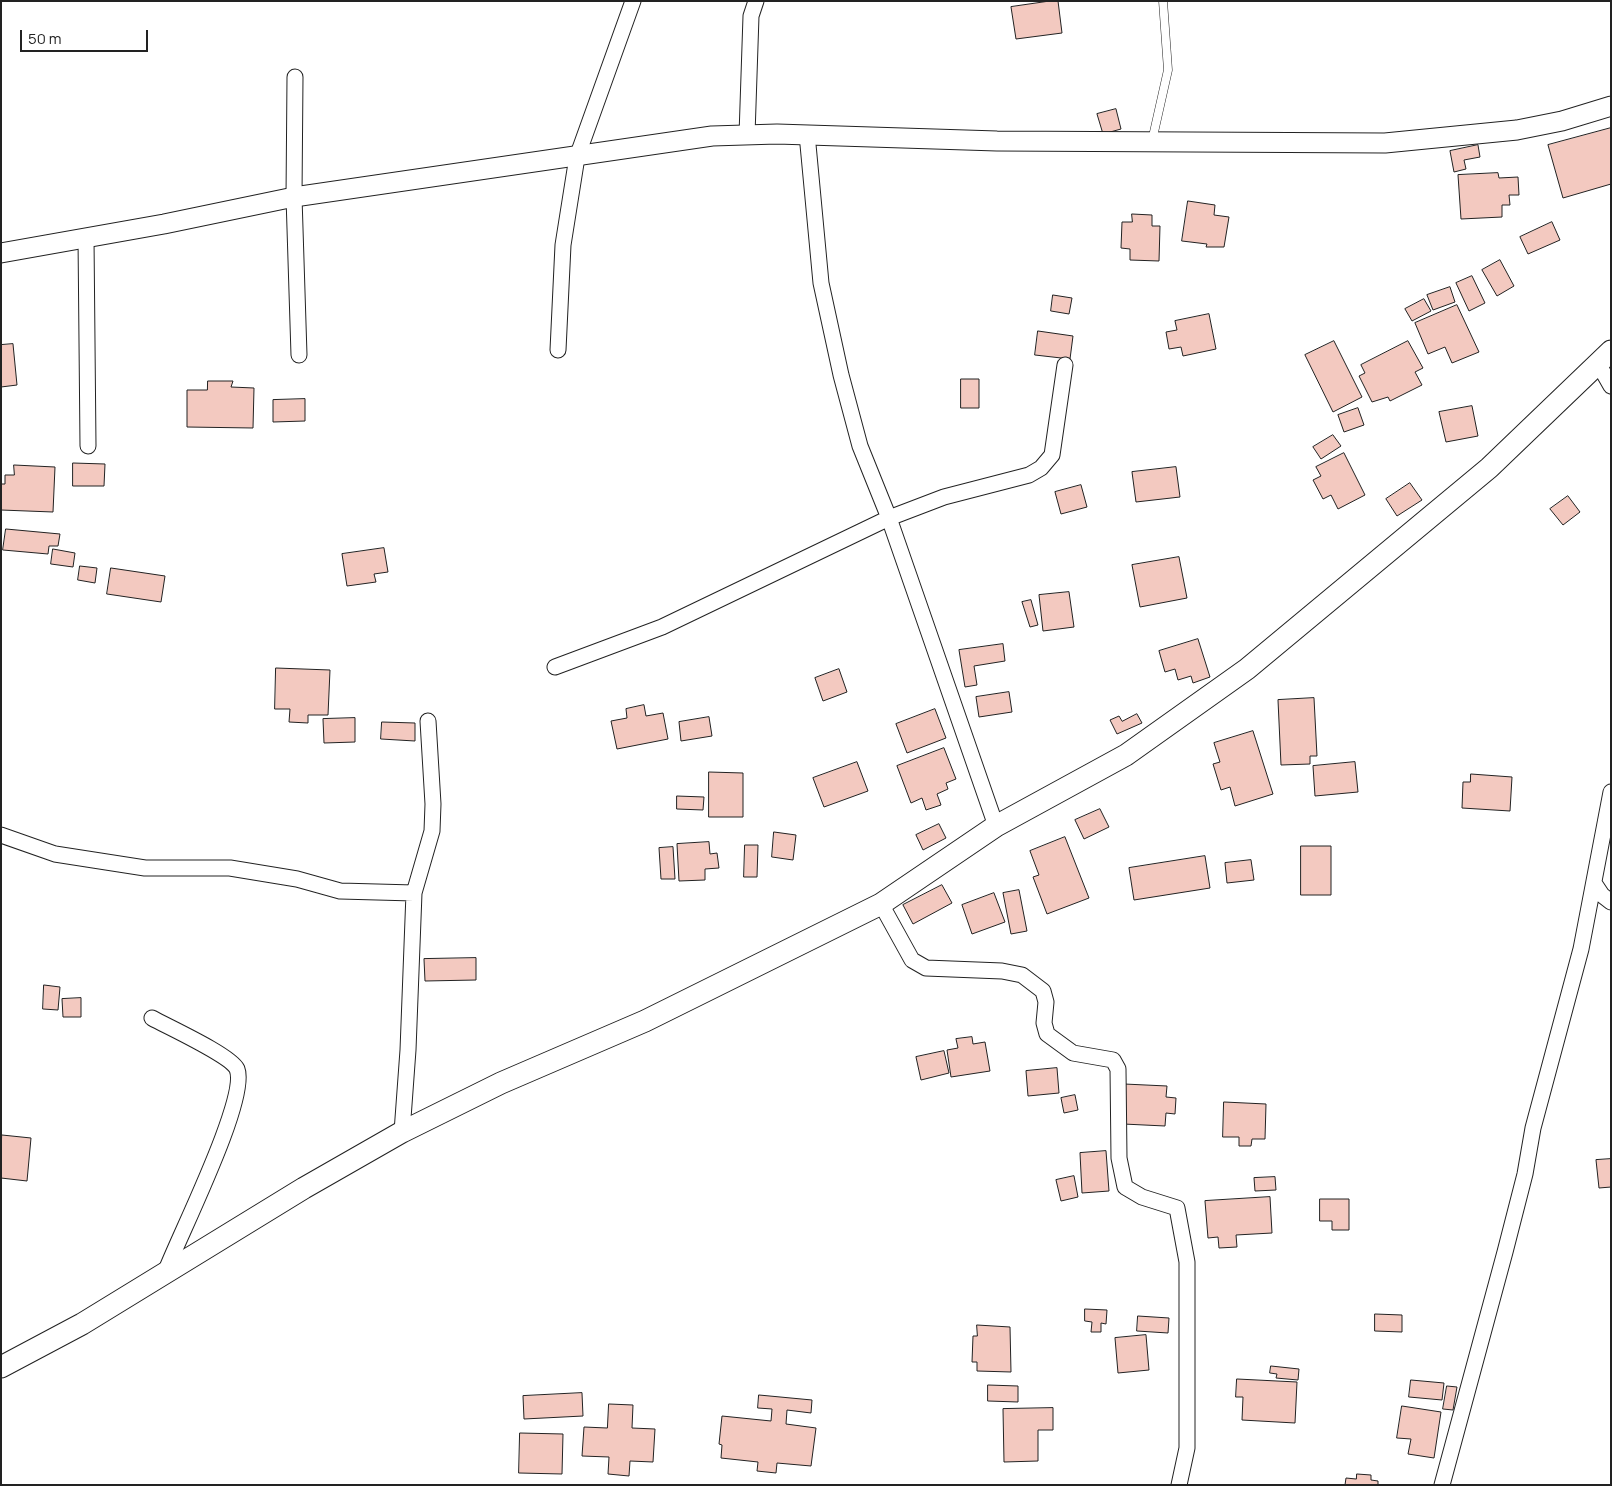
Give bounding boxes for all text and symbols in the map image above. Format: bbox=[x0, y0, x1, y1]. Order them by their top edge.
scale bar bbox=[22, 20, 150, 52]
text: 50 m bbox=[28, 28, 62, 49]

